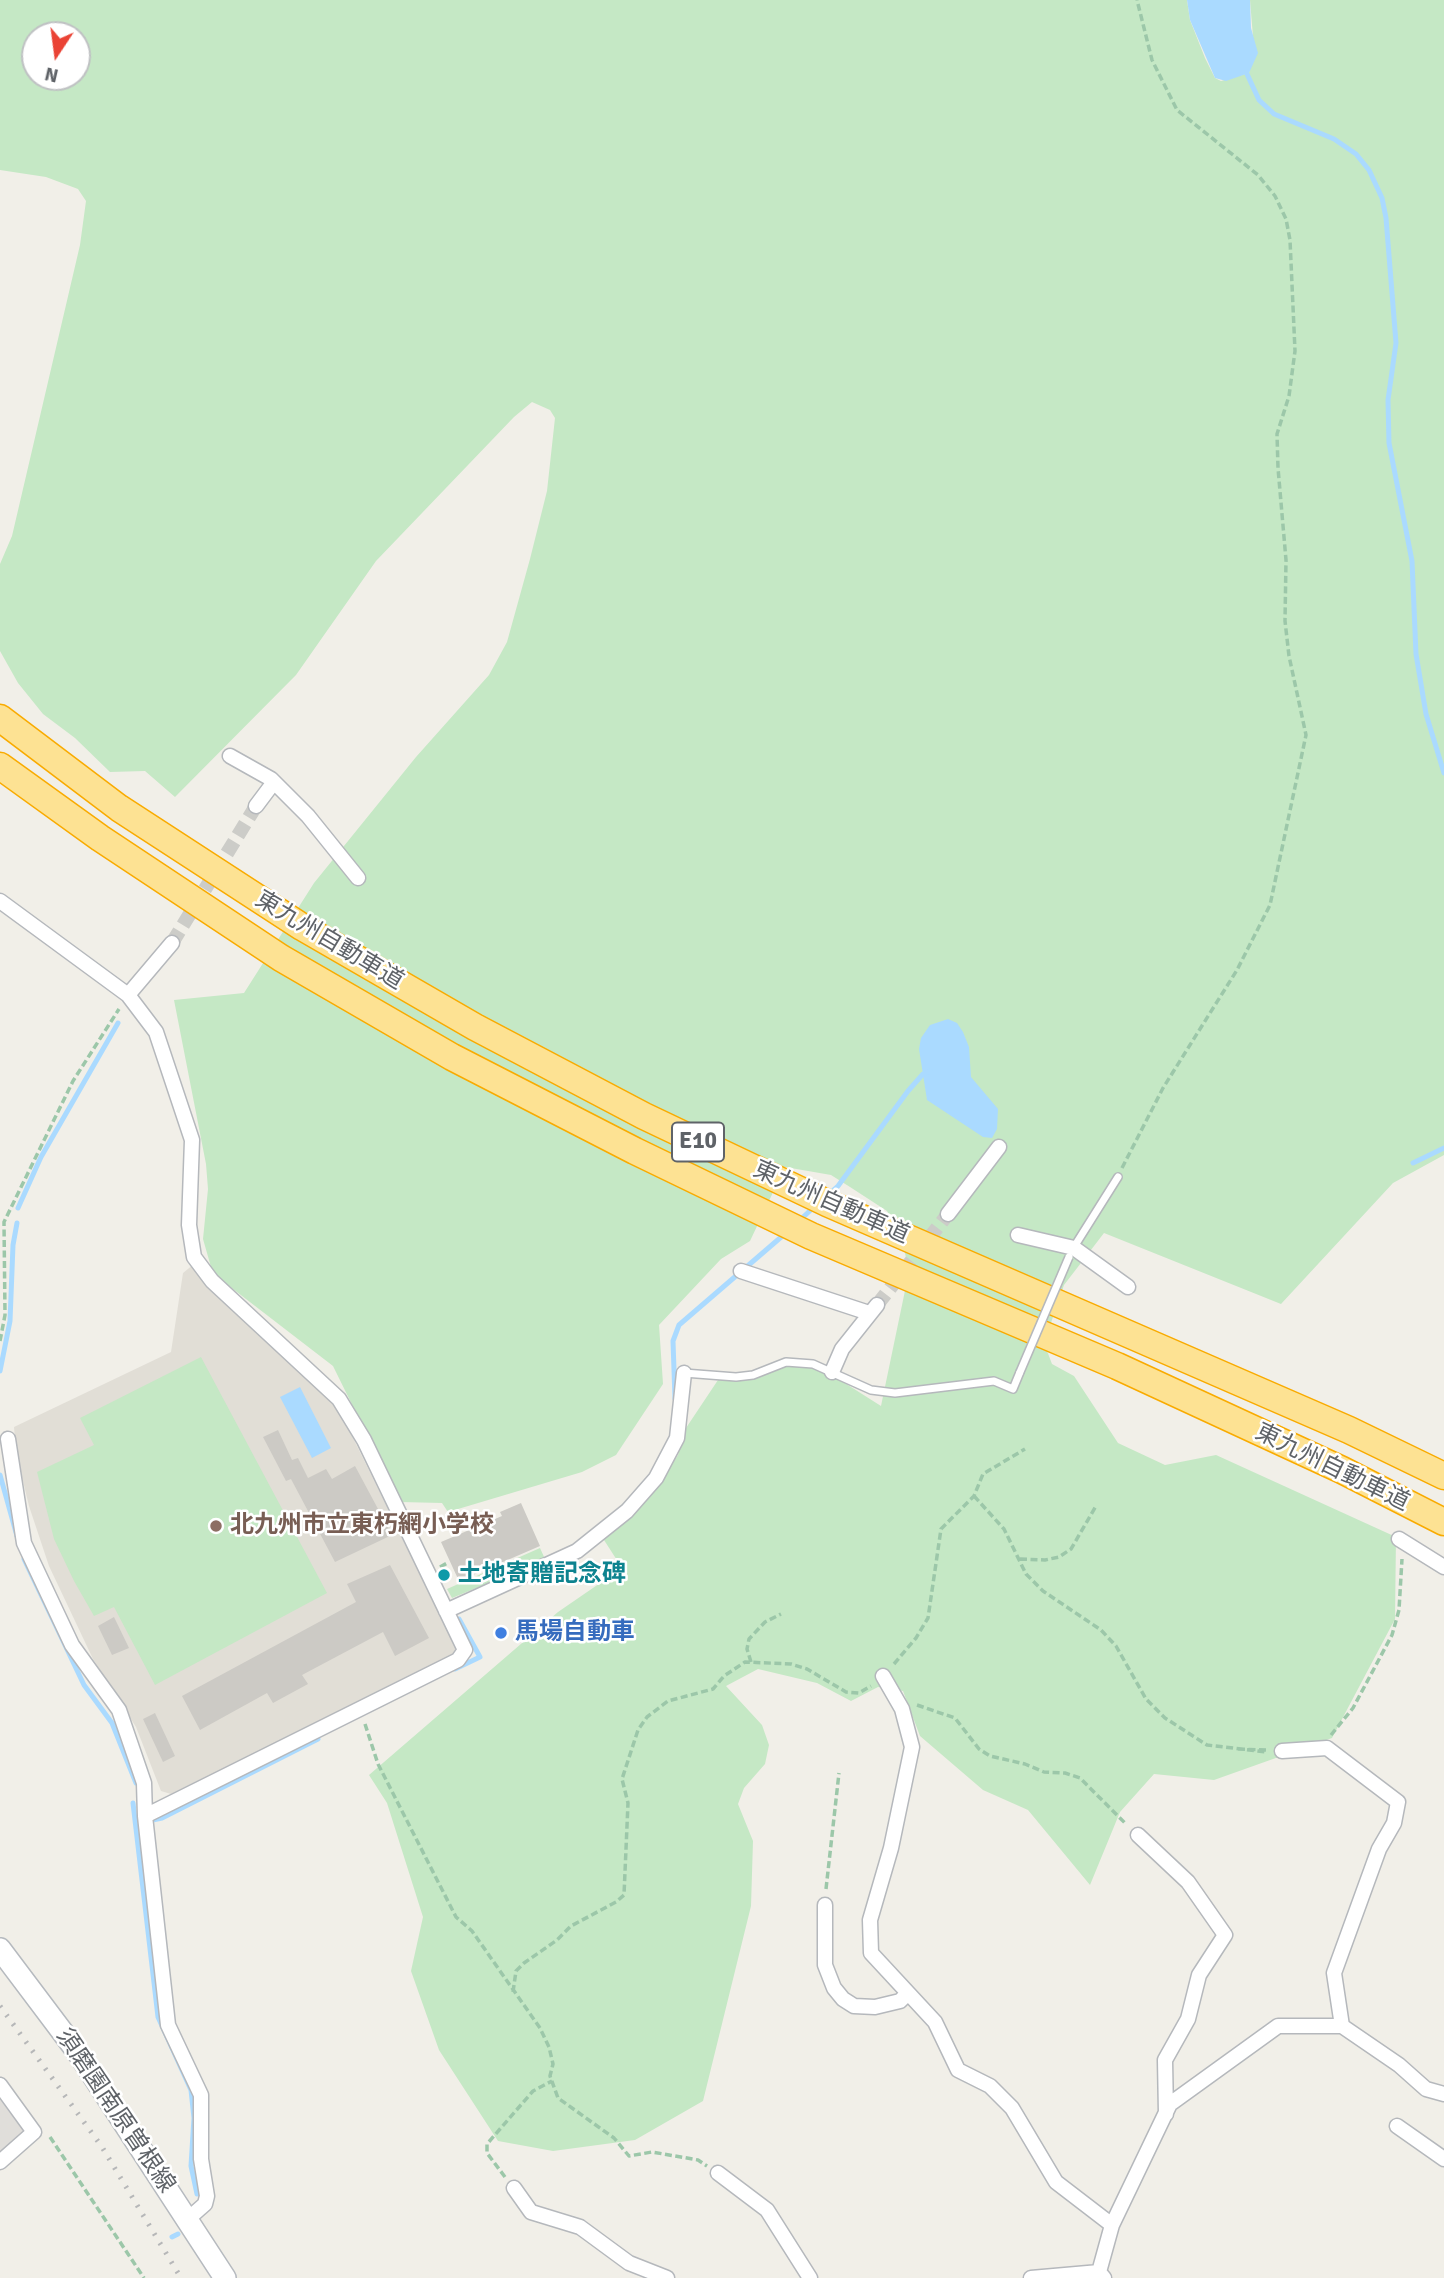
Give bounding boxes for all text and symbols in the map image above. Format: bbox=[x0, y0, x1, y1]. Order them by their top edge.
north arrow bbox=[21, 21, 91, 91]
text: N bbox=[43, 61, 61, 88]
street label: 東九州自動車道 bbox=[250, 885, 408, 997]
road number: E10 bbox=[672, 1122, 724, 1162]
street label: 東九州自動車道 bbox=[748, 1156, 914, 1250]
street label: 東九州自動車道 bbox=[1250, 1418, 1414, 1518]
place label: 北九州市立東朽網小学校 bbox=[230, 1512, 494, 1540]
marker: 北九州市立東朽網小学校 bbox=[208, 1518, 224, 1534]
place label: 土地寄贈記念碑 bbox=[458, 1561, 626, 1589]
marker: 土地寄贈記念碑 bbox=[436, 1567, 452, 1583]
place label: 馬場自動車 bbox=[515, 1619, 635, 1647]
marker: 馬場自動車 bbox=[493, 1625, 509, 1641]
street label: 須磨園南原曽根線 bbox=[49, 2023, 181, 2199]

